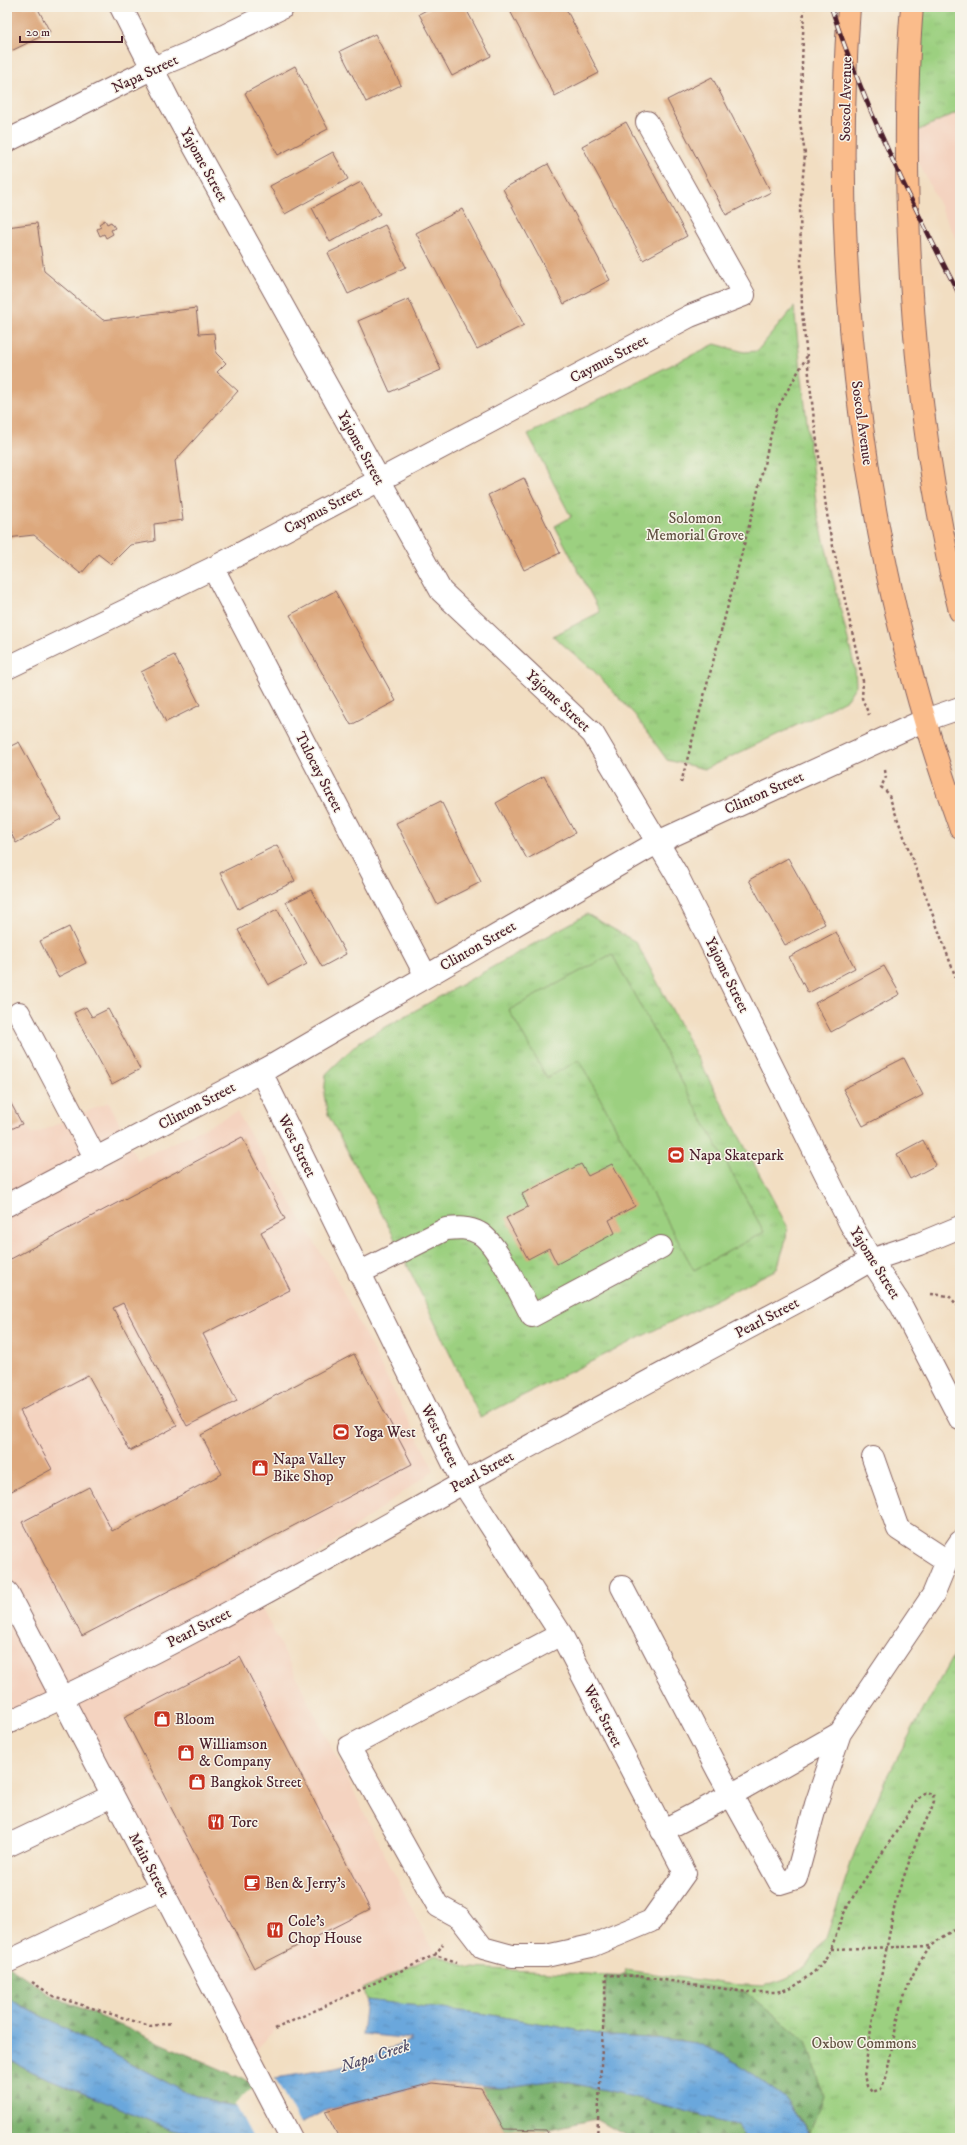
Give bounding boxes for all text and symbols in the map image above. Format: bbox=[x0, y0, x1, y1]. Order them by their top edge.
scale bar bbox=[20, 18, 122, 44]
text: 20 m bbox=[26, 25, 50, 40]
street label: Napa Street bbox=[109, 50, 181, 98]
street label: Soscol Avenue bbox=[836, 56, 856, 142]
street label: Yajome Street bbox=[176, 125, 232, 206]
street label: Caymus Street bbox=[567, 330, 651, 387]
street label: Soscol Avenue bbox=[847, 380, 877, 466]
street label: Yajome Street bbox=[333, 408, 389, 489]
street label: Caymus Street bbox=[281, 481, 365, 538]
park label: Solomon Memorial Grove bbox=[646, 509, 744, 545]
street label: Yajome Street bbox=[522, 666, 595, 736]
street label: Tulocay Street bbox=[291, 729, 347, 816]
street label: Clinton Street bbox=[721, 767, 807, 819]
street label: Clinton Street bbox=[437, 916, 520, 975]
street label: Yajome Street bbox=[701, 934, 754, 1016]
street label: Clinton Street bbox=[155, 1078, 239, 1134]
street label: West Street bbox=[273, 1110, 320, 1181]
sports icon: Napa Skatepark bbox=[666, 1145, 686, 1165]
place label: Napa Skatepark bbox=[689, 1146, 785, 1165]
street label: Yajome Street bbox=[845, 1223, 905, 1303]
street label: Pearl Street bbox=[732, 1293, 802, 1343]
street label: West Street bbox=[416, 1400, 463, 1471]
sports icon: Yoga West bbox=[331, 1422, 351, 1442]
place label: Yoga West bbox=[354, 1423, 416, 1442]
street label: Pearl Street bbox=[447, 1447, 517, 1497]
place label: Napa Valley Bike Shop bbox=[273, 1450, 347, 1486]
shop icon: Napa Valley Bike Shop bbox=[250, 1458, 270, 1478]
street label: Pearl Street bbox=[164, 1604, 235, 1652]
street label: West Street bbox=[579, 1681, 627, 1751]
shop icon: Bloom bbox=[152, 1709, 172, 1729]
place label: Bloom bbox=[175, 1710, 215, 1729]
place label: Williamson & Company bbox=[198, 1735, 272, 1771]
shop icon: Williamson & Company bbox=[176, 1743, 196, 1763]
shop icon: Bangkok Street bbox=[187, 1772, 207, 1792]
place label: Bangkok Street bbox=[210, 1773, 302, 1792]
restaurant icon: Torc bbox=[206, 1812, 226, 1832]
place label: Torc bbox=[229, 1813, 259, 1832]
street label: Main Street bbox=[124, 1829, 174, 1901]
cafe icon: Ben & Jerry's bbox=[242, 1873, 262, 1893]
place label: Ben & Jerry's bbox=[265, 1874, 346, 1893]
place label: Cole's Chop House bbox=[288, 1912, 362, 1948]
restaurant icon: Cole's Chop House bbox=[265, 1920, 285, 1940]
park label: Oxbow Commons bbox=[812, 2034, 917, 2053]
water label: Napa Creek bbox=[337, 2035, 412, 2077]

